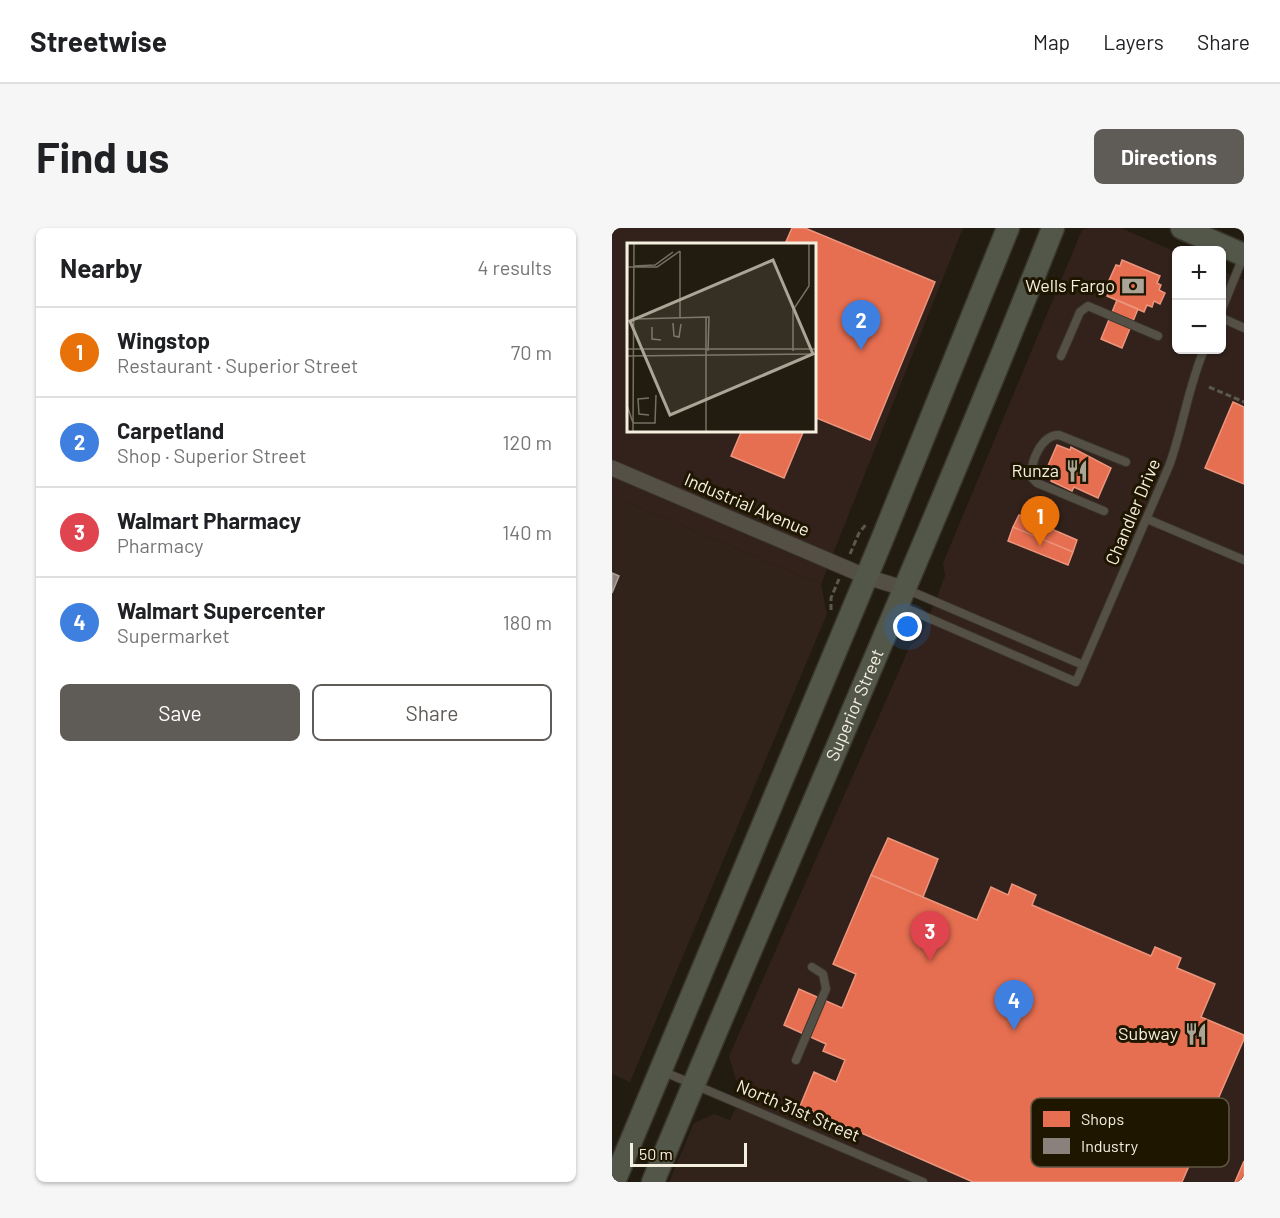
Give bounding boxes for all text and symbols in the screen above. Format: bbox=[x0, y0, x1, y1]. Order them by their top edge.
text: Streetwise bbox=[30, 24, 167, 58]
text: Map bbox=[1033, 29, 1070, 54]
text: Layers bbox=[1103, 29, 1164, 54]
text: Share bbox=[1197, 29, 1250, 54]
button: Directions bbox=[1094, 129, 1244, 184]
text: Find us bbox=[36, 131, 169, 181]
inset map bbox=[627, 243, 816, 432]
map controls bbox=[1172, 246, 1226, 354]
button: + bbox=[1172, 246, 1226, 300]
text: Nearby bbox=[60, 252, 142, 283]
text: 4 results bbox=[477, 255, 552, 279]
bank icon: Wells Fargo bbox=[1120, 273, 1146, 299]
place label: Wells Fargo bbox=[1025, 274, 1115, 296]
pin: 2 bbox=[842, 300, 880, 350]
button: − bbox=[1172, 300, 1226, 354]
text: Wingstop bbox=[117, 327, 210, 353]
text: 1 bbox=[76, 340, 83, 364]
text: 70 m bbox=[511, 340, 552, 364]
text: Restaurant · Superior Street bbox=[117, 353, 358, 377]
text: Carpetland bbox=[117, 417, 224, 443]
text: 2 bbox=[74, 430, 85, 454]
text: 120 m bbox=[502, 430, 552, 454]
text: Shop · Superior Street bbox=[117, 443, 307, 467]
street label: Chandler Drive bbox=[1100, 455, 1164, 568]
restaurant icon: Runza bbox=[1064, 458, 1090, 484]
place label: Runza bbox=[1011, 459, 1059, 481]
street label: Industrial Avenue bbox=[681, 468, 813, 540]
pin: 1 bbox=[1020, 496, 1060, 546]
text: Walmart Pharmacy bbox=[117, 507, 301, 533]
text: 3 bbox=[74, 520, 85, 544]
text: 140 m bbox=[502, 520, 552, 544]
text: Pharmacy bbox=[117, 533, 203, 557]
text: Walmart Supercenter bbox=[117, 597, 325, 623]
text: 4 bbox=[73, 610, 86, 634]
text: 180 m bbox=[503, 610, 552, 634]
your location bbox=[893, 612, 922, 641]
text: Supermarket bbox=[117, 623, 230, 647]
street label: Superior Street bbox=[821, 645, 888, 764]
button: Save bbox=[60, 684, 300, 741]
button: Share bbox=[312, 684, 552, 741]
pin: 3 bbox=[910, 912, 950, 961]
pin: 4 bbox=[994, 980, 1034, 1030]
restaurant icon: Subway bbox=[1183, 1021, 1209, 1047]
place label: Subway bbox=[1118, 1022, 1178, 1044]
street label: North 31st Street bbox=[733, 1074, 863, 1146]
legend bbox=[1031, 1098, 1229, 1167]
text: Shops bbox=[1081, 1109, 1124, 1128]
text: Industry bbox=[1081, 1136, 1139, 1155]
scale bar bbox=[630, 1140, 747, 1168]
text: 50 m bbox=[639, 1144, 673, 1163]

